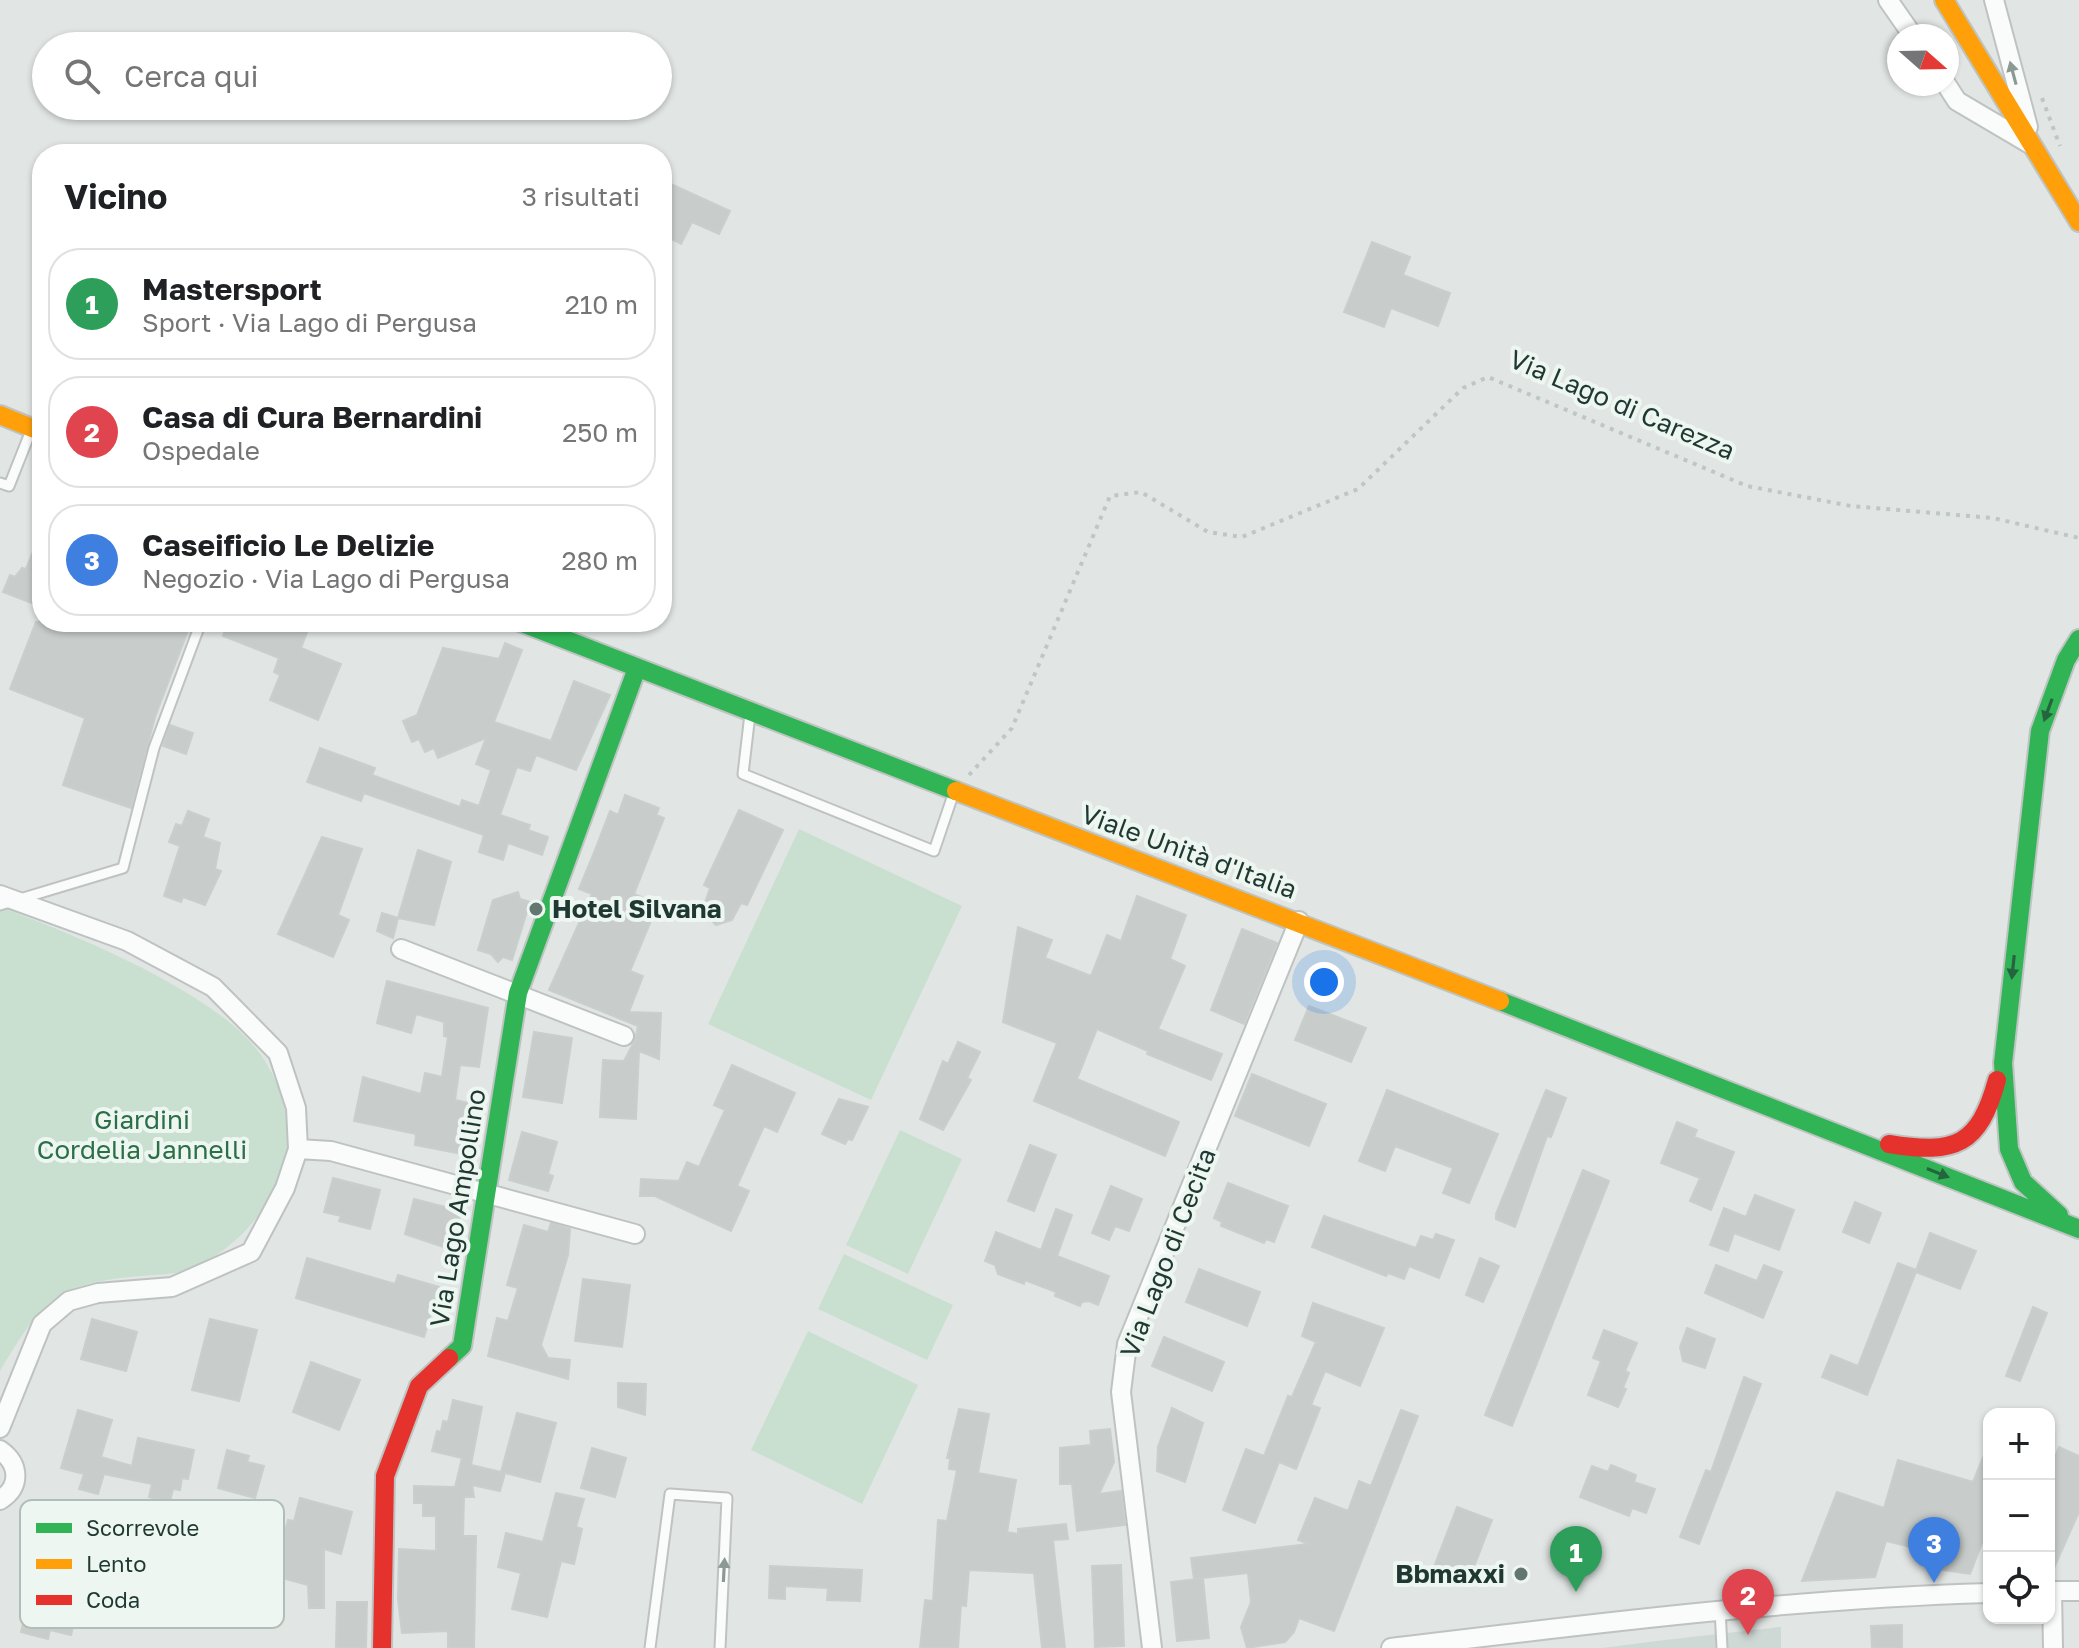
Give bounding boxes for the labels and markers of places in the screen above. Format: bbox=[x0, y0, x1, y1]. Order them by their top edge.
place label: Hotel Silvana bbox=[552, 893, 722, 924]
marker: Hotel Silvana bbox=[527, 900, 545, 918]
pin: 3 bbox=[1908, 1517, 1960, 1583]
pin: 1 bbox=[1550, 1526, 1602, 1592]
place label: Bbmaxxi bbox=[1395, 1558, 1505, 1589]
marker: Bbmaxxi bbox=[1512, 1565, 1530, 1583]
pin: 2 bbox=[1722, 1569, 1774, 1635]

